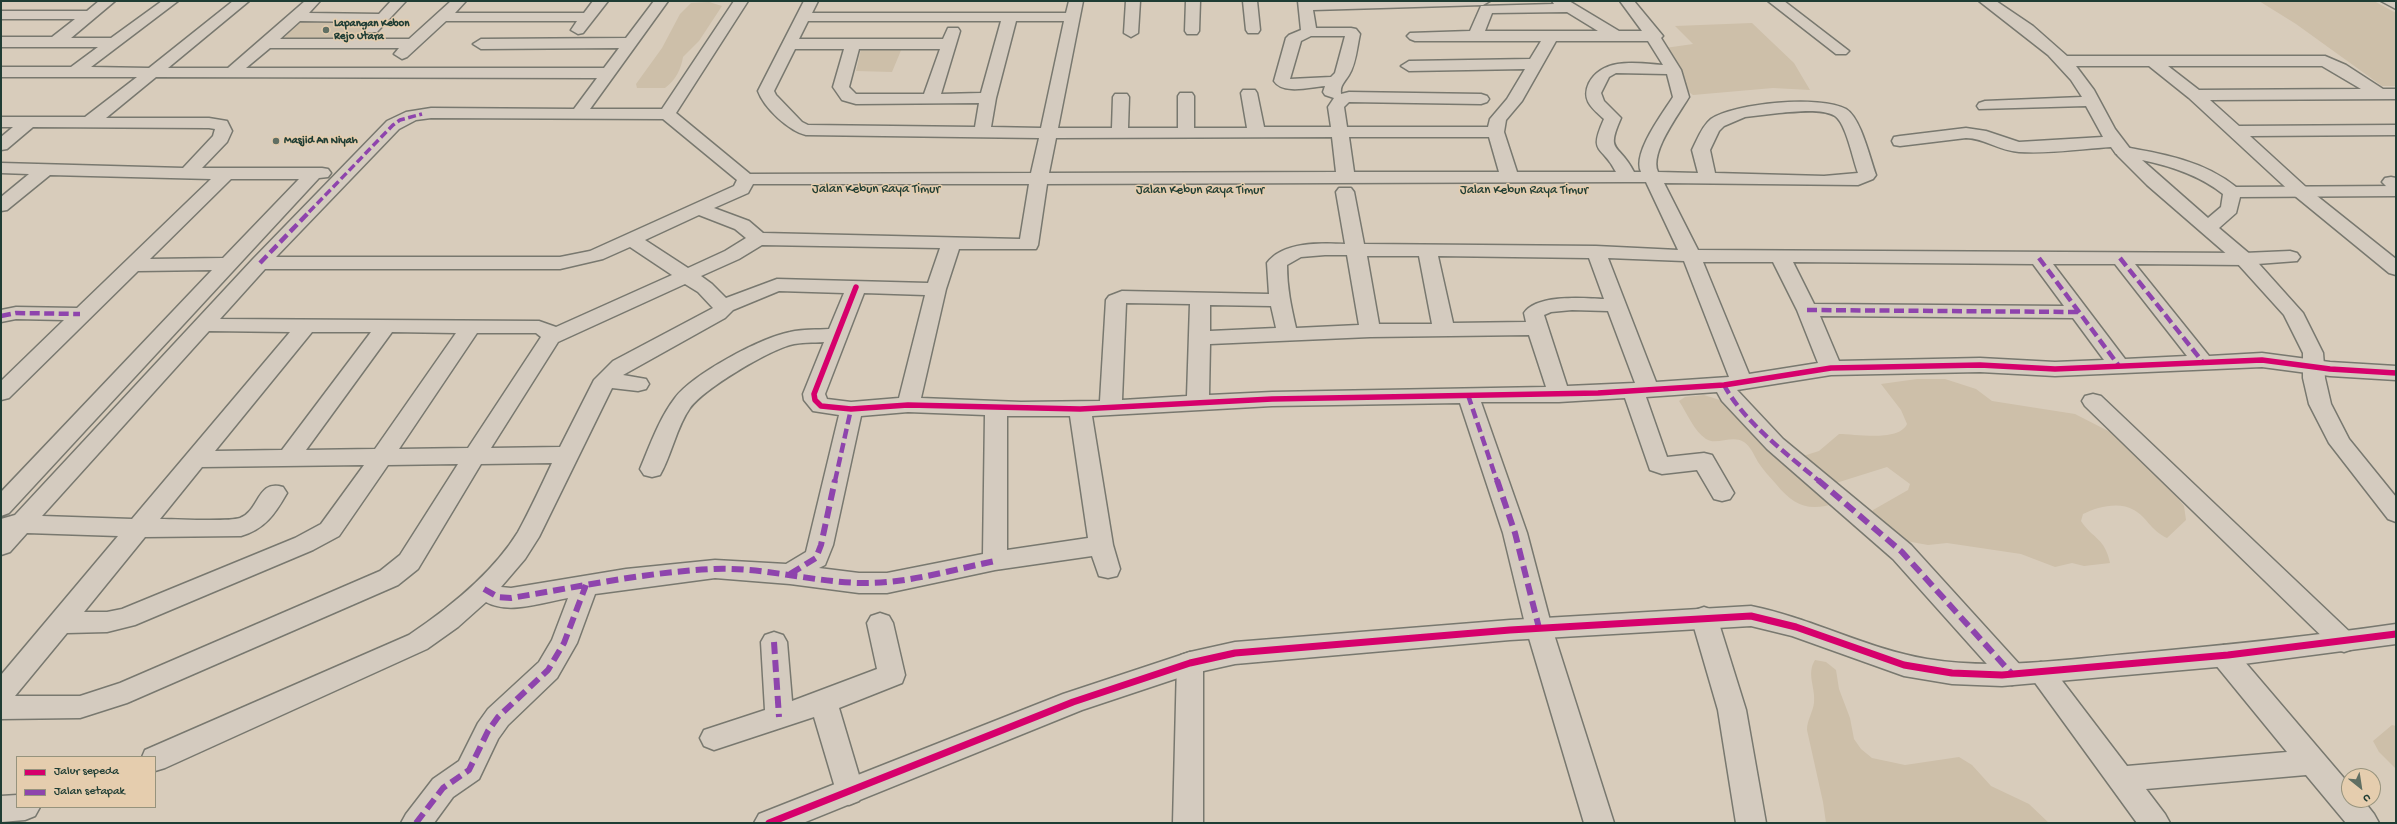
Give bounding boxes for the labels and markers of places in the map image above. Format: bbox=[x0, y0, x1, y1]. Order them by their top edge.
place label: Lapangan Kebon Rejo Utara bbox=[334, 17, 410, 43]
marker: Lapangan Kebon Rejo Utara bbox=[321, 25, 331, 35]
place label: Masjid An Niyah bbox=[284, 134, 358, 148]
marker: Masjid An Niyah bbox=[271, 136, 281, 146]

